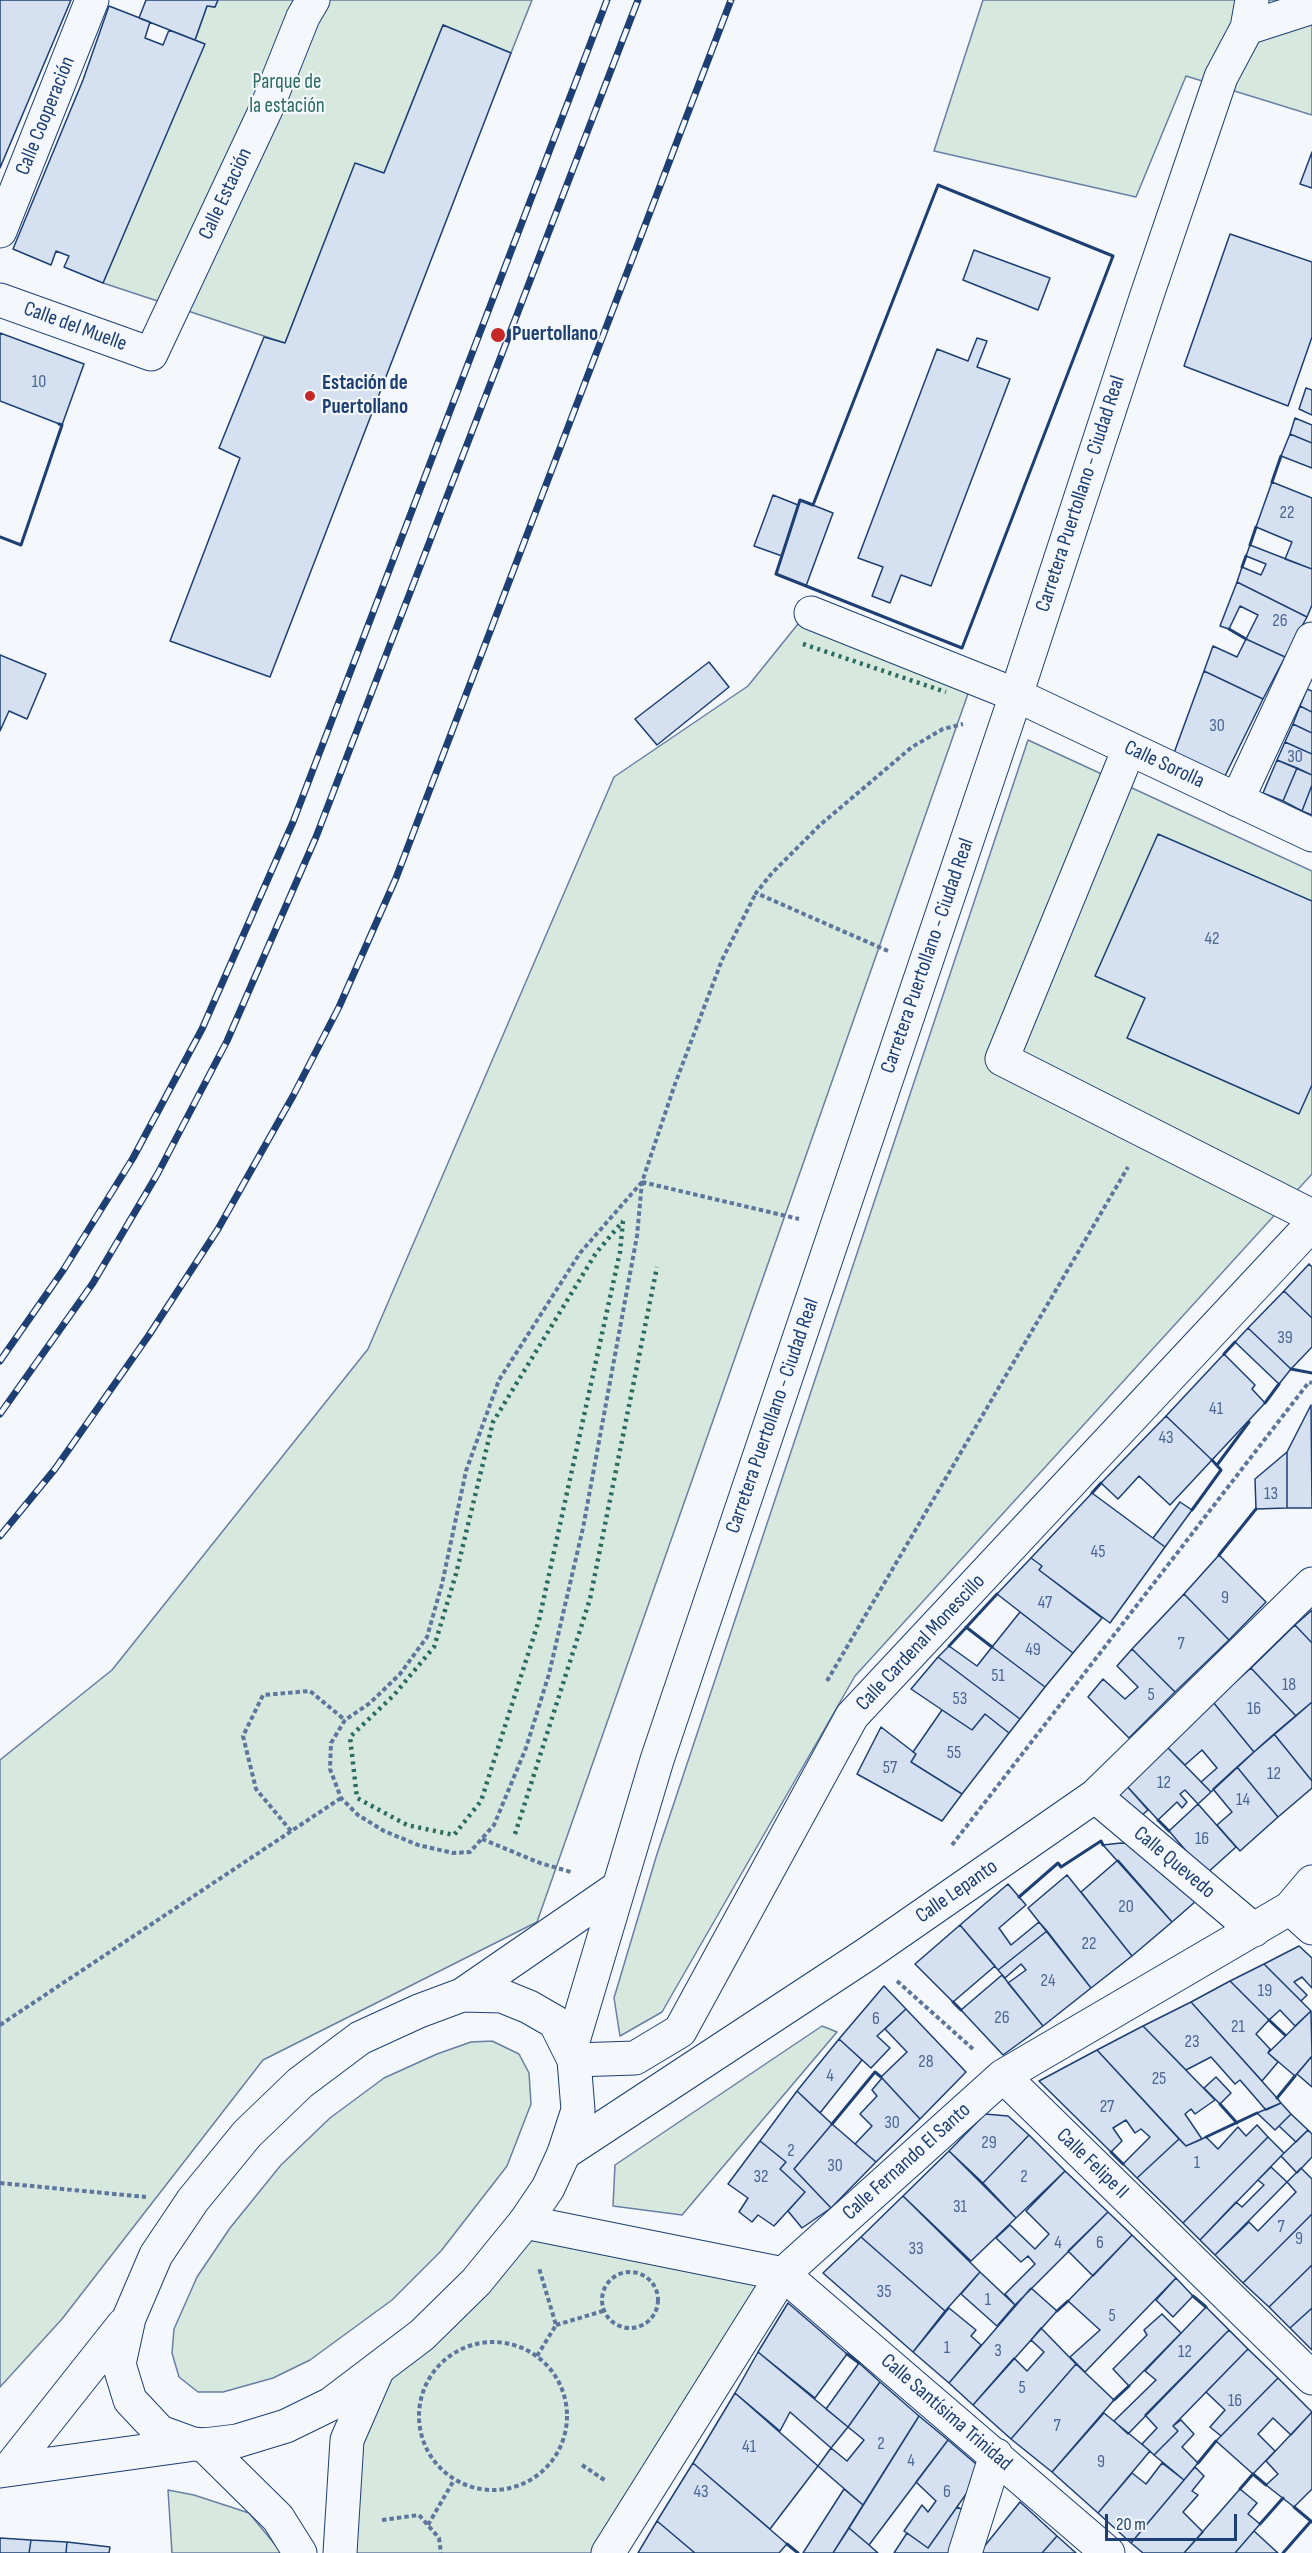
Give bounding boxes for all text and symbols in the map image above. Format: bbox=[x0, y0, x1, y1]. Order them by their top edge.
street label: Calle Cooperación bbox=[11, 53, 81, 179]
park label: Parque de la estación bbox=[249, 70, 325, 120]
street label: Calle Estación bbox=[194, 144, 258, 244]
street label: Calle del Muelle bbox=[20, 297, 130, 357]
place label: Puertollano bbox=[512, 322, 598, 348]
marker: Puertollano bbox=[489, 326, 507, 344]
house number: 10 bbox=[32, 371, 46, 393]
place label: Estación de Puertollano bbox=[322, 371, 408, 421]
street label: Carretera Puertollano - Ciudad Real bbox=[1031, 373, 1131, 615]
marker: Estación de Puertollano bbox=[303, 389, 317, 403]
house number: 22 bbox=[1280, 502, 1294, 524]
house number: 26 bbox=[1272, 610, 1288, 632]
house number: 30 bbox=[1209, 715, 1225, 737]
street label: Calle Sorolla bbox=[1120, 736, 1208, 794]
house number: 30 bbox=[1287, 746, 1303, 768]
street label: Carretera Puertollano - Ciudad Real bbox=[876, 835, 980, 1077]
house number: 42 bbox=[1204, 928, 1220, 950]
street label: Carretera Puertollano - Ciudad Real bbox=[721, 1295, 825, 1537]
house number: 39 bbox=[1277, 1327, 1293, 1349]
house number: 41 bbox=[1209, 1398, 1223, 1420]
house number: 43 bbox=[1158, 1427, 1174, 1449]
house number: 13 bbox=[1264, 1483, 1278, 1505]
house number: 45 bbox=[1091, 1541, 1105, 1563]
street label: Calle Cardenal Monescillo bbox=[851, 1569, 991, 1717]
house number: 9 bbox=[1221, 1587, 1229, 1609]
house number: 47 bbox=[1038, 1592, 1052, 1614]
house number: 7 bbox=[1177, 1633, 1185, 1655]
house number: 49 bbox=[1025, 1639, 1041, 1661]
house number: 51 bbox=[991, 1665, 1005, 1687]
house number: 18 bbox=[1282, 1674, 1296, 1696]
house number: 5 bbox=[1147, 1684, 1155, 1706]
house number: 53 bbox=[953, 1688, 967, 1710]
house number: 16 bbox=[1247, 1698, 1261, 1720]
house number: 55 bbox=[947, 1742, 961, 1764]
house number: 57 bbox=[883, 1757, 897, 1779]
house number: 12 bbox=[1267, 1763, 1281, 1785]
house number: 12 bbox=[1157, 1772, 1171, 1794]
house number: 14 bbox=[1236, 1789, 1250, 1811]
street label: Calle Quevedo bbox=[1128, 1822, 1220, 1904]
house number: 16 bbox=[1195, 1828, 1209, 1850]
street label: Calle Lepanto bbox=[911, 1855, 1003, 1929]
house number: 20 bbox=[1118, 1896, 1134, 1918]
house number: 22 bbox=[1082, 1933, 1096, 1955]
house number: 24 bbox=[1041, 1970, 1055, 1992]
house number: 19 bbox=[1258, 1980, 1272, 2002]
house number: 26 bbox=[994, 2007, 1010, 2029]
house number: 6 bbox=[872, 2008, 880, 2030]
house number: 21 bbox=[1231, 2016, 1245, 2038]
house number: 23 bbox=[1185, 2031, 1199, 2053]
house number: 28 bbox=[918, 2051, 934, 2073]
house number: 4 bbox=[826, 2065, 834, 2087]
house number: 25 bbox=[1152, 2068, 1166, 2090]
house number: 27 bbox=[1100, 2096, 1114, 2118]
street label: Calle Fernando El Santo bbox=[838, 2098, 976, 2226]
house number: 30 bbox=[884, 2112, 900, 2134]
street label: Calle Felipe II bbox=[1051, 2123, 1133, 2205]
house number: 29 bbox=[981, 2132, 997, 2154]
house number: 2 bbox=[787, 2140, 795, 2162]
house number: 1 bbox=[1194, 2152, 1200, 2174]
house number: 30 bbox=[827, 2155, 843, 2177]
house number: 32 bbox=[754, 2166, 768, 2188]
house number: 2 bbox=[1020, 2166, 1028, 2188]
house number: 31 bbox=[953, 2196, 967, 2218]
house number: 7 bbox=[1277, 2216, 1285, 2238]
house number: 9 bbox=[1295, 2228, 1303, 2250]
house number: 4 bbox=[1054, 2232, 1062, 2254]
house number: 6 bbox=[1096, 2232, 1104, 2254]
house number: 33 bbox=[908, 2238, 924, 2260]
house number: 35 bbox=[877, 2281, 891, 2303]
house number: 1 bbox=[985, 2289, 991, 2311]
house number: 5 bbox=[1108, 2305, 1116, 2327]
house number: 1 bbox=[944, 2337, 950, 2359]
house number: 3 bbox=[994, 2340, 1002, 2362]
house number: 12 bbox=[1178, 2341, 1192, 2363]
street label: Calle Santísima Trinidad bbox=[875, 2349, 1017, 2477]
house number: 5 bbox=[1018, 2377, 1026, 2399]
house number: 16 bbox=[1228, 2390, 1242, 2412]
house number: 7 bbox=[1053, 2415, 1061, 2437]
house number: 2 bbox=[877, 2433, 885, 2455]
house number: 41 bbox=[742, 2436, 756, 2458]
house number: 4 bbox=[907, 2450, 915, 2472]
house number: 9 bbox=[1097, 2451, 1105, 2473]
house number: 43 bbox=[693, 2481, 709, 2503]
house number: 6 bbox=[943, 2481, 951, 2503]
scale bar bbox=[1108, 2502, 1240, 2540]
text: 20 m bbox=[1116, 2514, 1146, 2535]

